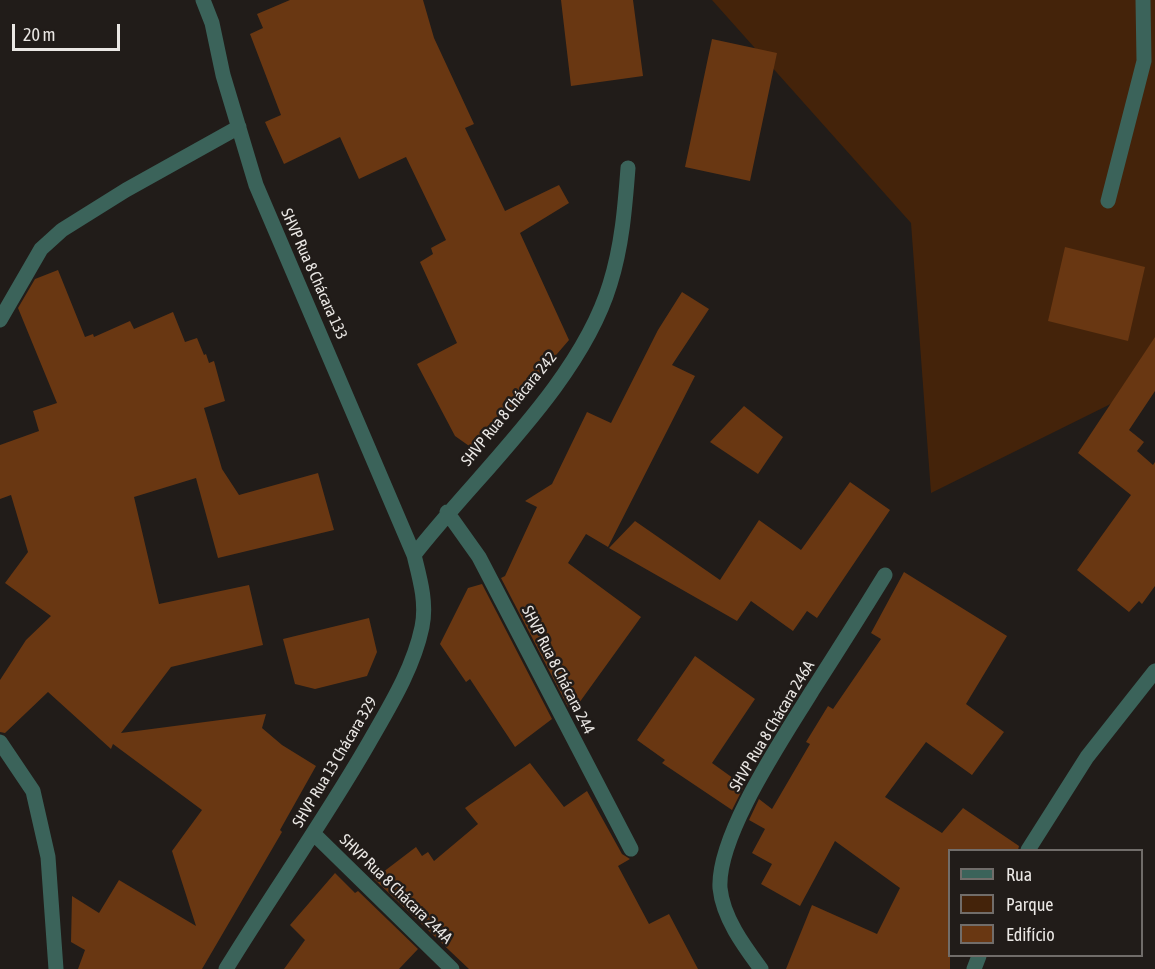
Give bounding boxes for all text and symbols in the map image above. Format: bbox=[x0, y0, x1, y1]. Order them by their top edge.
scale bar bbox=[15, 12, 123, 50]
text: 20 m bbox=[23, 24, 55, 45]
street label: SHVP Rua 8 Chácara 133 bbox=[276, 206, 352, 342]
street label: SHVP Rua 8 Chácara 242 bbox=[457, 348, 561, 470]
street label: SHVP Rua 8 Chácara 244 bbox=[517, 603, 599, 737]
street label: SHVP Rua 8 Chácara 246A bbox=[725, 657, 819, 795]
street label: SHVP Rua 13 Chácara 329 bbox=[288, 693, 382, 831]
street label: SHVP Rua 8 Chácara 244A bbox=[336, 830, 456, 948]
legend bbox=[948, 849, 1143, 957]
text: Rua bbox=[1006, 864, 1032, 885]
text: Parque bbox=[1006, 894, 1054, 915]
text: Edifício bbox=[1006, 924, 1055, 945]

